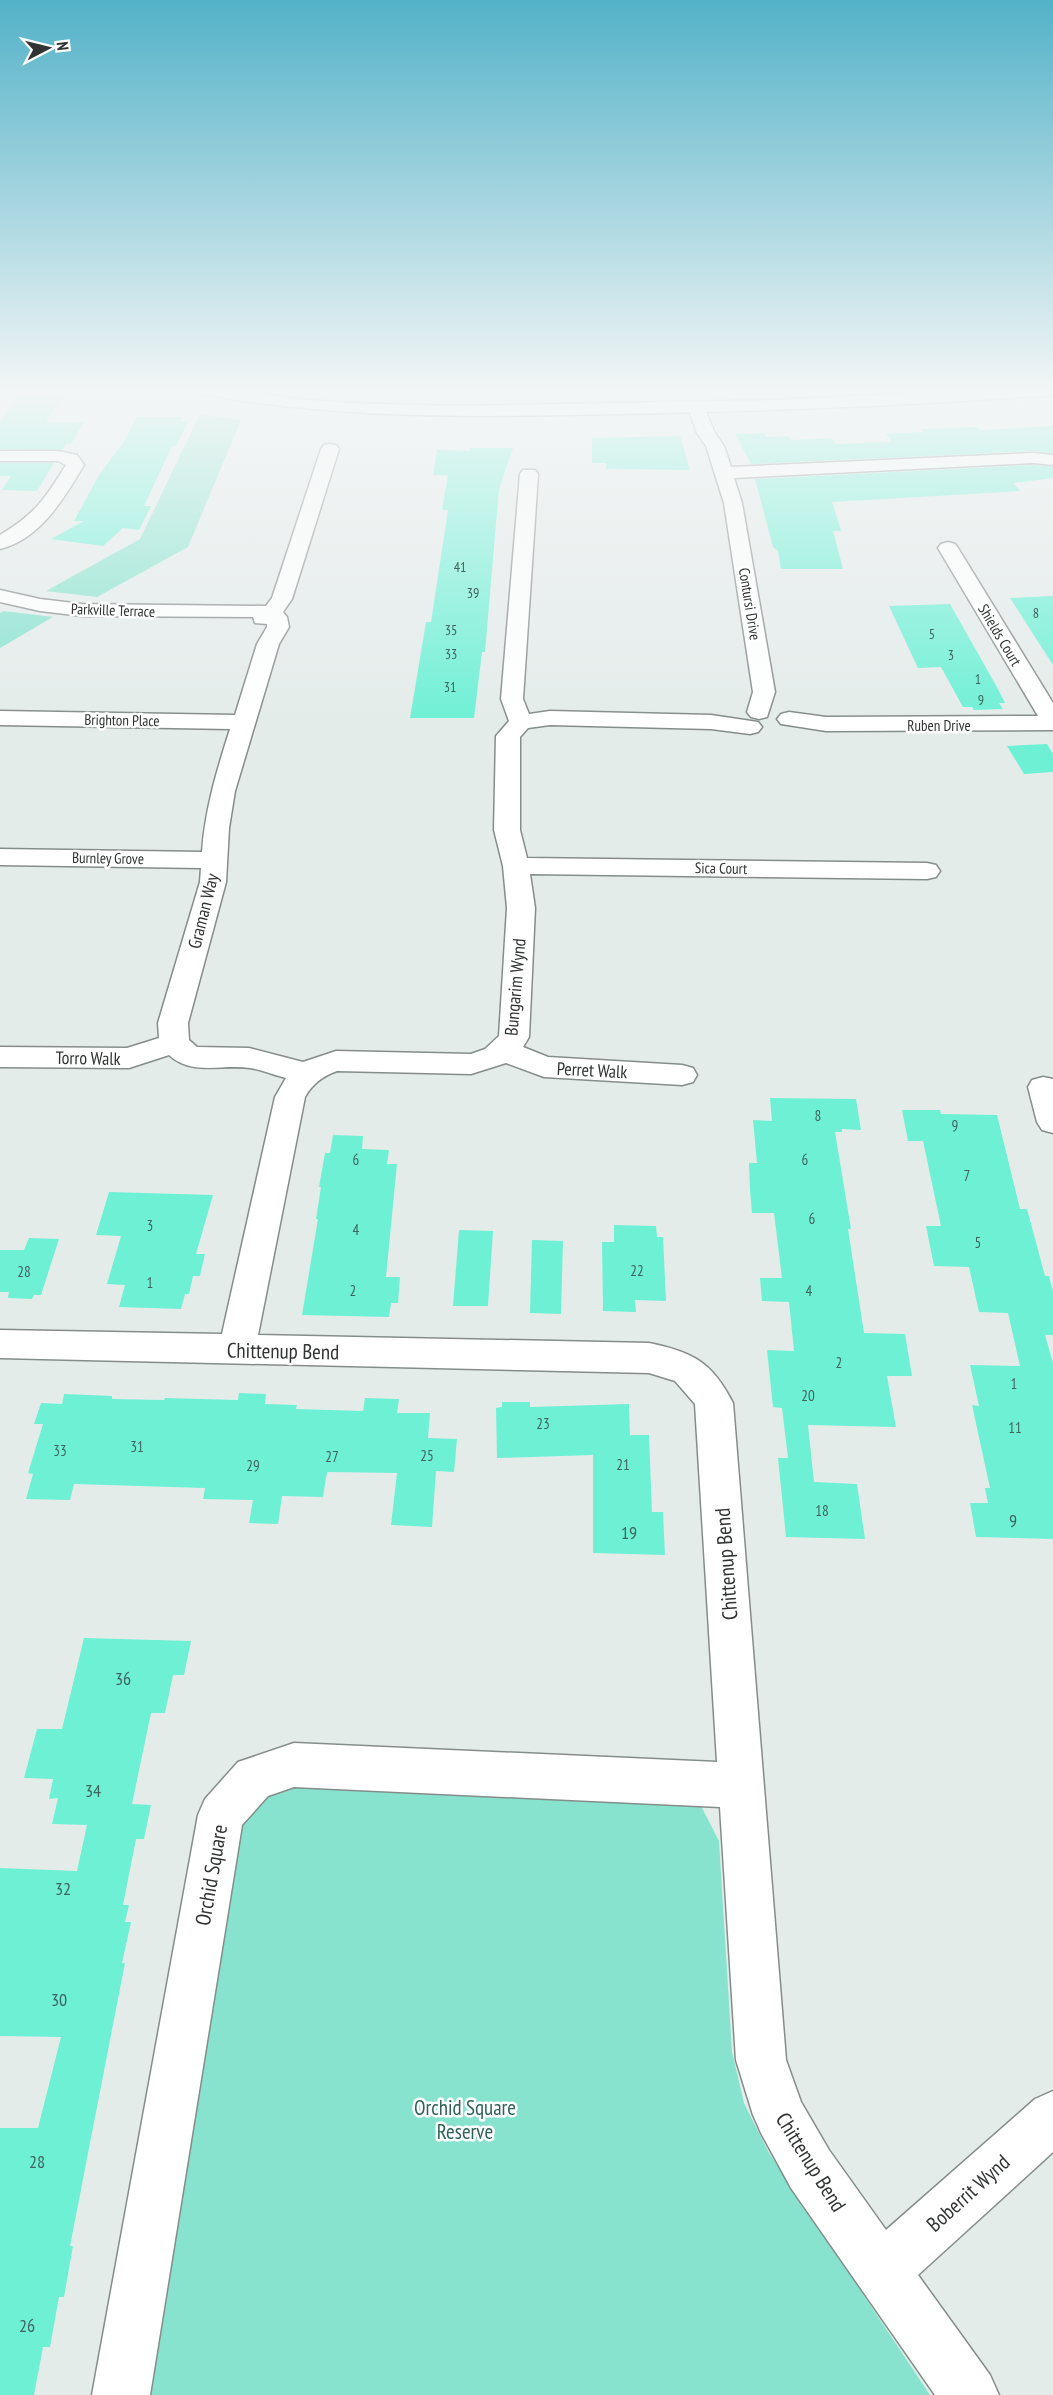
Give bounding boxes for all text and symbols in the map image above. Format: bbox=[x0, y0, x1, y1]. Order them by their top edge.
north arrow bbox=[18, 18, 78, 78]
text: N bbox=[52, 41, 73, 52]
house number: 41 bbox=[454, 558, 466, 576]
street label: Contursi Drive bbox=[735, 566, 765, 642]
house number: 39 bbox=[467, 584, 479, 602]
street label: Parkville Terrace bbox=[71, 599, 155, 621]
street label: Shields Court bbox=[974, 601, 1026, 669]
house number: 8 bbox=[1033, 604, 1039, 622]
house number: 35 bbox=[445, 621, 457, 639]
house number: 5 bbox=[929, 625, 935, 643]
house number: 33 bbox=[445, 645, 457, 663]
house number: 3 bbox=[948, 646, 954, 664]
house number: 1 bbox=[975, 670, 981, 688]
house number: 31 bbox=[444, 678, 456, 696]
house number: 9 bbox=[978, 691, 984, 709]
street label: Brighton Place bbox=[84, 710, 160, 730]
street label: Ruben Drive bbox=[907, 716, 971, 735]
street label: Burnley Grove bbox=[72, 848, 144, 868]
street label: Sica Court bbox=[695, 858, 747, 878]
street label: Graman Way bbox=[183, 871, 224, 951]
street label: Bungarim Wynd bbox=[499, 937, 531, 1037]
street label: Torro Walk bbox=[55, 1046, 121, 1070]
street label: Perret Walk bbox=[556, 1057, 628, 1083]
house number: 8 bbox=[815, 1106, 821, 1125]
house number: 9 bbox=[952, 1116, 958, 1135]
house number: 6 bbox=[353, 1150, 360, 1169]
house number: 6 bbox=[802, 1150, 809, 1169]
house number: 7 bbox=[964, 1166, 970, 1185]
house number: 6 bbox=[809, 1209, 816, 1228]
house number: 3 bbox=[147, 1216, 153, 1235]
house number: 4 bbox=[353, 1220, 360, 1239]
house number: 5 bbox=[975, 1233, 981, 1252]
house number: 22 bbox=[630, 1261, 644, 1280]
house number: 28 bbox=[17, 1262, 31, 1281]
house number: 1 bbox=[147, 1273, 153, 1292]
house number: 2 bbox=[350, 1281, 356, 1300]
house number: 4 bbox=[806, 1281, 813, 1300]
street label: Chittenup Bend bbox=[227, 1337, 339, 1365]
house number: 2 bbox=[836, 1353, 842, 1372]
house number: 1 bbox=[1011, 1374, 1017, 1393]
house number: 20 bbox=[801, 1386, 815, 1405]
house number: 23 bbox=[536, 1414, 550, 1433]
house number: 11 bbox=[1008, 1418, 1022, 1437]
house number: 31 bbox=[130, 1437, 144, 1456]
house number: 33 bbox=[53, 1441, 67, 1460]
house number: 25 bbox=[420, 1446, 434, 1465]
house number: 27 bbox=[325, 1447, 339, 1466]
house number: 21 bbox=[616, 1455, 630, 1474]
house number: 29 bbox=[246, 1456, 260, 1475]
house number: 18 bbox=[815, 1501, 829, 1520]
street label: Chittenup Bend bbox=[709, 1507, 743, 1621]
house number: 9 bbox=[1009, 1509, 1017, 1532]
house number: 19 bbox=[621, 1521, 637, 1544]
house number: 36 bbox=[115, 1667, 131, 1690]
house number: 34 bbox=[85, 1779, 101, 1802]
street label: Orchid Square bbox=[189, 1822, 233, 1928]
house number: 32 bbox=[55, 1877, 71, 1900]
house number: 30 bbox=[51, 1988, 67, 2011]
park label: Orchid Square Reserve bbox=[414, 2094, 516, 2145]
street label: Chittenup Bend bbox=[770, 2107, 852, 2217]
street label: Boberrit Wynd bbox=[921, 2149, 1015, 2237]
house number: 28 bbox=[29, 2150, 45, 2173]
house number: 26 bbox=[19, 2314, 35, 2337]

